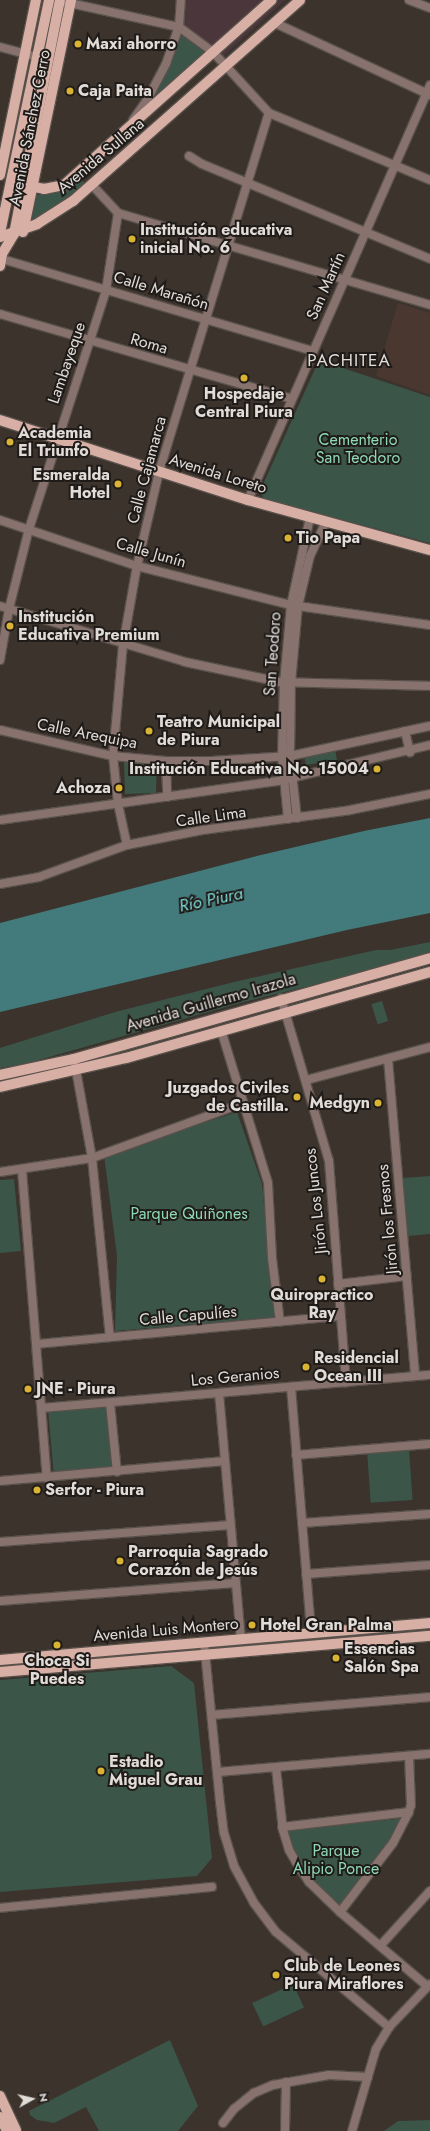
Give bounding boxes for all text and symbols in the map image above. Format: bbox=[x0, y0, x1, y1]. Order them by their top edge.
place label: Maxi ahorro bbox=[86, 34, 176, 54]
marker: Maxi ahorro bbox=[73, 39, 83, 49]
street label: Avenida Sánchez Cerro bbox=[5, 48, 55, 208]
place label: Caja Paita bbox=[78, 81, 152, 101]
marker: Caja Paita bbox=[65, 86, 75, 96]
street label: Avenida Sullana bbox=[54, 114, 148, 198]
place label: Institución educativa inicial No. 6 bbox=[140, 220, 292, 258]
marker: Institución educativa inicial No. 6 bbox=[127, 234, 137, 244]
street label: San Martín bbox=[303, 249, 349, 323]
street label: Calle Marañón bbox=[111, 267, 211, 315]
street label: Lambayeque bbox=[44, 320, 90, 406]
street label: Roma bbox=[128, 330, 170, 358]
district label: PACHITEA bbox=[307, 351, 391, 371]
marker: Hospedaje Central Piura bbox=[239, 373, 249, 383]
place label: Hospedaje Central Piura bbox=[195, 384, 293, 422]
street label: Calle Cajamarca bbox=[123, 414, 171, 526]
place label: Academia El Triunfo bbox=[18, 423, 91, 461]
park label: Cementerio San Teodoro bbox=[316, 430, 400, 468]
marker: Academia El Triunfo bbox=[5, 437, 15, 447]
street label: Avenida Loreto bbox=[167, 450, 269, 498]
place label: Esmeralda Hotel bbox=[33, 465, 110, 503]
marker: Esmeralda Hotel bbox=[113, 479, 123, 489]
place label: Tio Papa bbox=[296, 528, 360, 548]
marker: Tio Papa bbox=[283, 533, 293, 543]
street label: Calle Junín bbox=[114, 534, 188, 572]
place label: Institución Educativa Premium bbox=[18, 607, 160, 645]
street label: San Teodoro bbox=[260, 611, 286, 697]
marker: Institución Educativa Premium bbox=[5, 621, 15, 631]
place label: Teatro Municipal de Piura bbox=[157, 712, 280, 750]
street label: Calle Arequipa bbox=[35, 715, 139, 753]
marker: Teatro Municipal de Piura bbox=[144, 726, 154, 736]
place label: Institución Educativa No. 15004 bbox=[129, 759, 369, 779]
marker: Institución Educativa No. 15004 bbox=[372, 764, 382, 774]
place label: Achoza bbox=[56, 778, 111, 798]
marker: Achoza bbox=[114, 783, 124, 793]
street label: Calle Lima bbox=[175, 803, 247, 831]
water label: Río Piura bbox=[177, 883, 245, 917]
street label: Avenida Guillermo Irazola bbox=[124, 970, 298, 1036]
place label: Juzgados Civiles de Castilla. bbox=[167, 1078, 289, 1116]
marker: Juzgados Civiles de Castilla. bbox=[292, 1092, 302, 1102]
place label: Medgyn bbox=[309, 1093, 370, 1113]
marker: Medgyn bbox=[373, 1098, 383, 1108]
street label: Jirón Los Juncos bbox=[301, 1147, 331, 1255]
street label: Jirón los Fresnos bbox=[374, 1163, 402, 1275]
park label: Parque Quiñones bbox=[130, 1204, 248, 1224]
marker: Quiropractico Ray bbox=[317, 1274, 327, 1284]
place label: Quiropractico Ray bbox=[270, 1285, 374, 1323]
street label: Calle Capulíes bbox=[138, 1302, 238, 1330]
place label: Residencial Ocean III bbox=[314, 1348, 399, 1386]
marker: Residencial Ocean III bbox=[301, 1362, 311, 1372]
street label: Los Geranios bbox=[190, 1364, 280, 1390]
place label: JNE - Piura bbox=[36, 1379, 116, 1399]
marker: JNE - Piura bbox=[23, 1384, 33, 1394]
place label: Serfor - Piura bbox=[45, 1480, 144, 1500]
marker: Serfor - Piura bbox=[32, 1485, 42, 1495]
place label: Parroquia Sagrado Corazón de Jesús bbox=[128, 1542, 268, 1580]
marker: Parroquia Sagrado Corazón de Jesús bbox=[115, 1556, 125, 1566]
street label: Avenida Luis Montero bbox=[93, 1614, 239, 1646]
place label: Hotel Gran Palma bbox=[260, 1615, 392, 1635]
marker: Hotel Gran Palma bbox=[247, 1620, 257, 1630]
place label: Essencias Salón Spa bbox=[344, 1639, 419, 1677]
marker: Choca Si Puedes bbox=[52, 1640, 62, 1650]
place label: Choca Si Puedes bbox=[24, 1651, 90, 1689]
marker: Essencias Salón Spa bbox=[331, 1653, 341, 1663]
place label: Estadio Miguel Grau bbox=[109, 1752, 202, 1790]
marker: Estadio Miguel Grau bbox=[96, 1766, 106, 1776]
park label: Parque Alipio Ponce bbox=[293, 1841, 379, 1879]
place label: Club de Leones Piura Miraflores bbox=[284, 1956, 404, 1994]
marker: Club de Leones Piura Miraflores bbox=[271, 1970, 281, 1980]
north arrow bbox=[12, 2079, 52, 2119]
text: N bbox=[35, 2092, 52, 2103]

